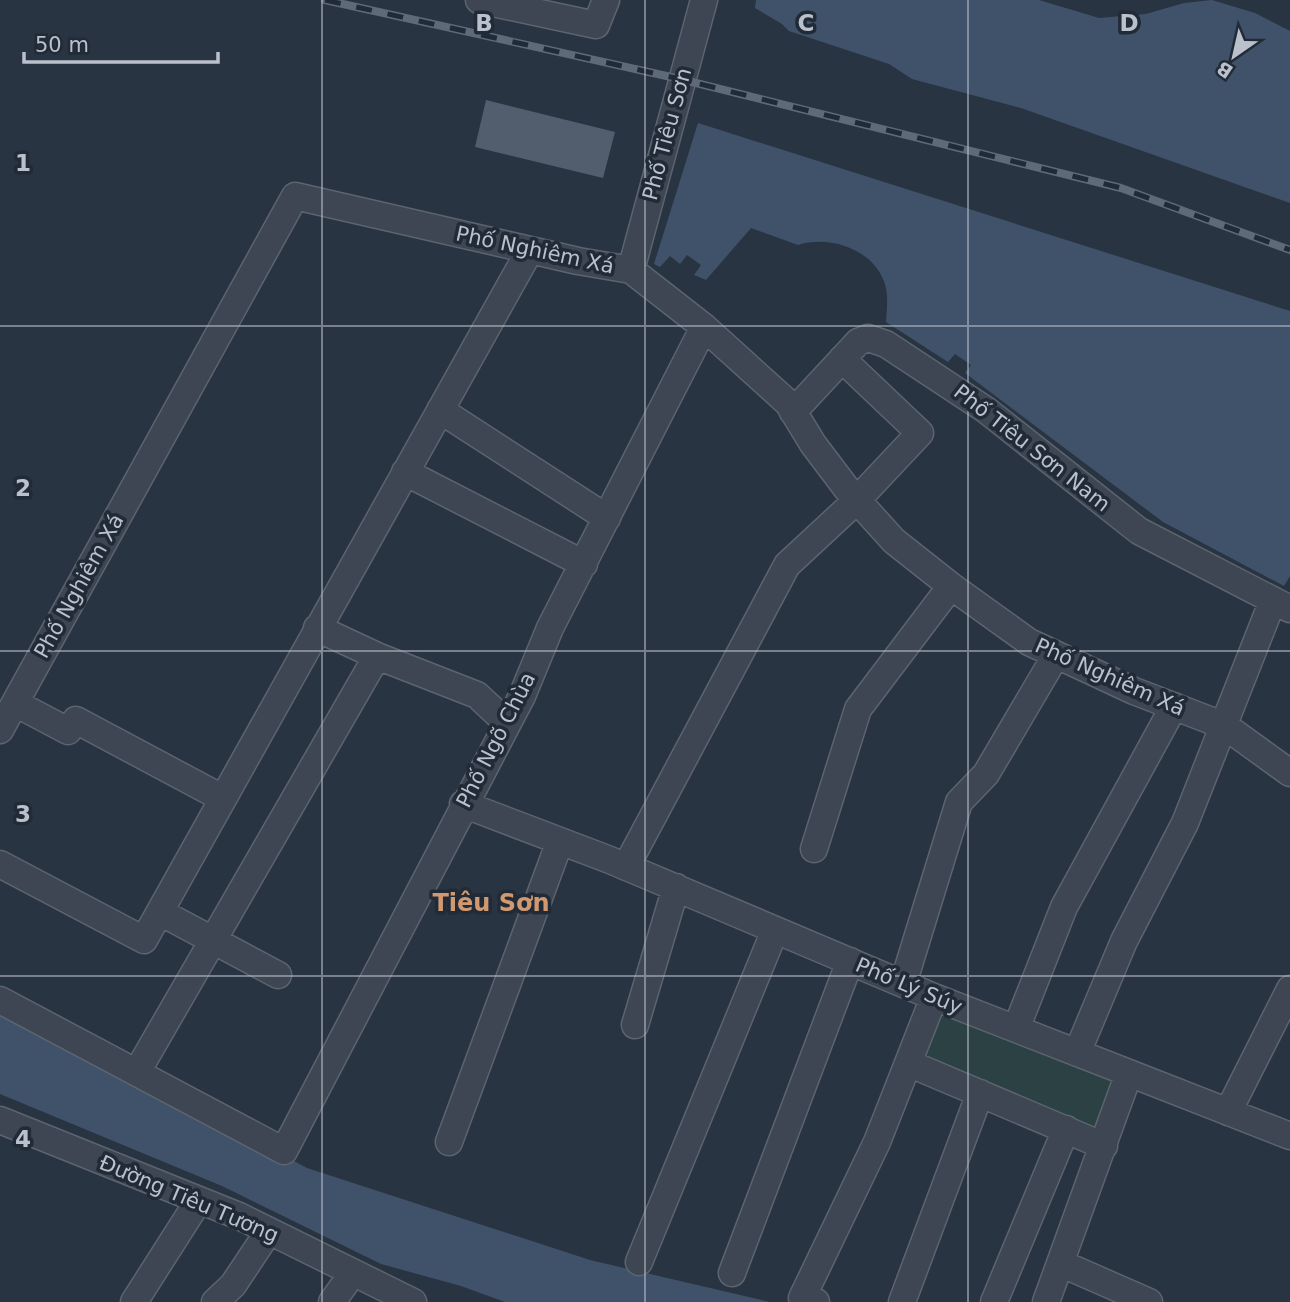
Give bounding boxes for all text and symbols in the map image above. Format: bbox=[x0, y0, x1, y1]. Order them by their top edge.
text: B bbox=[475, 10, 493, 36]
text: C bbox=[798, 10, 814, 36]
text: D bbox=[1119, 10, 1139, 36]
scale bar bbox=[24, 21, 219, 65]
north arrow bbox=[1199, 21, 1269, 91]
text: 50 m bbox=[35, 33, 89, 57]
text: B bbox=[1212, 57, 1237, 83]
street label: Phố Tiêu Sơn bbox=[638, 65, 696, 203]
text: 1 bbox=[15, 150, 31, 176]
street label: Phố Nghiêm Xá bbox=[454, 222, 616, 278]
street label: Phố Tiêu Sơn Nam bbox=[949, 380, 1115, 516]
text: 2 bbox=[15, 475, 31, 501]
street label: Phố Nghiêm Xá bbox=[29, 510, 129, 662]
street label: Phố Nghiêm Xá bbox=[1032, 633, 1188, 721]
street label: Phố Ngõ Chùa bbox=[452, 669, 540, 811]
text: 3 bbox=[15, 801, 31, 827]
district label: Tiêu Sơn bbox=[432, 889, 550, 917]
street label: Phố Lý Súy bbox=[852, 953, 966, 1019]
text: 4 bbox=[15, 1126, 31, 1152]
street label: Đường Tiêu Tương bbox=[96, 1150, 282, 1248]

